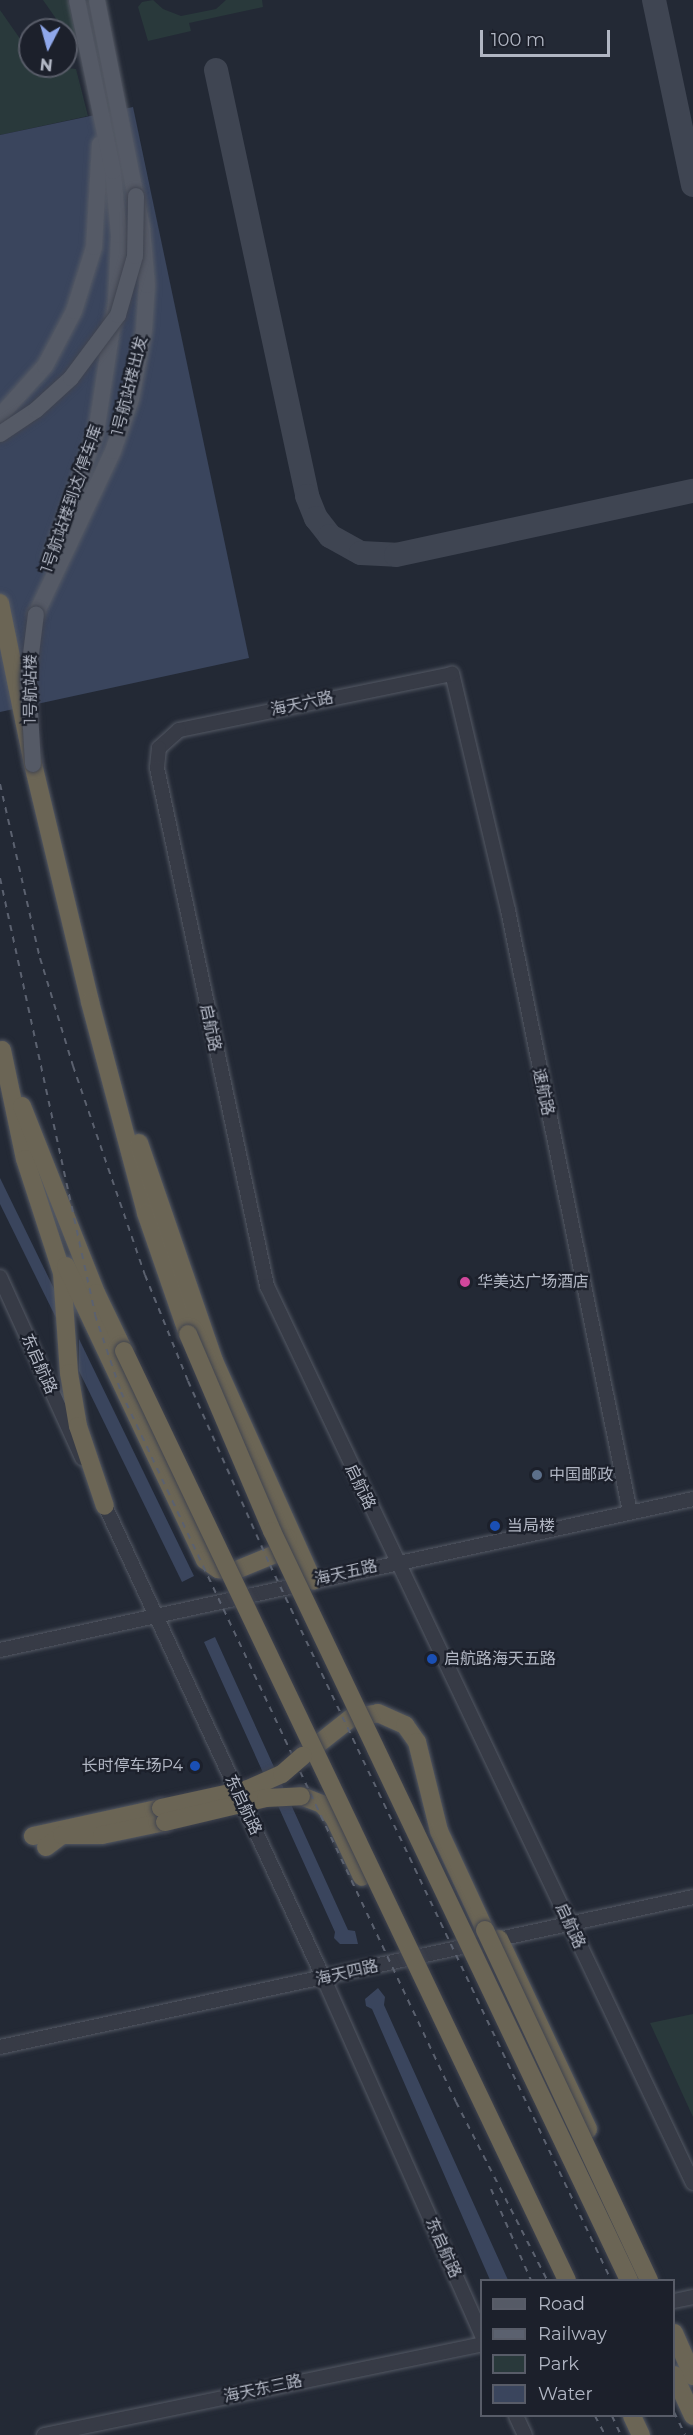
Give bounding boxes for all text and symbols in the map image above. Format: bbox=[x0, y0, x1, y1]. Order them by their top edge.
north arrow bbox=[18, 18, 78, 78]
scale bar bbox=[483, 18, 614, 56]
text: 100 m bbox=[491, 29, 545, 51]
text: N bbox=[39, 54, 54, 75]
street label: 1号航站楼出发 bbox=[108, 334, 152, 438]
street label: 1号航站楼到达/停车库 bbox=[38, 423, 106, 575]
street label: 1号航站楼 bbox=[21, 654, 41, 724]
street label: 海天六路 bbox=[269, 688, 335, 720]
street label: 启航路 bbox=[196, 1003, 224, 1053]
street label: 速航路 bbox=[529, 1067, 557, 1117]
place label: 华美达广场酒店 bbox=[477, 1272, 589, 1292]
marker: 华美达广场酒店 bbox=[458, 1275, 472, 1289]
street label: 东启航路 bbox=[17, 1331, 61, 1397]
street label: 启航路 bbox=[341, 1461, 379, 1513]
place label: 中国邮政 bbox=[549, 1465, 613, 1485]
marker: 中国邮政 bbox=[530, 1468, 544, 1482]
place label: 当局楼 bbox=[507, 1516, 555, 1536]
marker: 当局楼 bbox=[488, 1519, 502, 1533]
street label: 海天五路 bbox=[313, 1556, 379, 1590]
place label: 启航路海天五路 bbox=[444, 1649, 556, 1669]
marker: 启航路海天五路 bbox=[425, 1652, 439, 1666]
place label: 长时停车场P4 bbox=[81, 1756, 183, 1776]
marker: 长时停车场P4 bbox=[188, 1759, 202, 1773]
street label: 东启航路 bbox=[221, 1772, 265, 1838]
street label: 启航路 bbox=[551, 1900, 589, 1952]
street label: 海天四路 bbox=[314, 1956, 380, 1990]
street label: 东启航路 bbox=[421, 2215, 465, 2281]
legend bbox=[480, 2279, 675, 2417]
text: Road bbox=[538, 2293, 585, 2315]
text: Railway bbox=[538, 2323, 607, 2345]
text: Park bbox=[538, 2353, 579, 2375]
street label: 海天东三路 bbox=[222, 2371, 304, 2407]
text: Water bbox=[538, 2383, 593, 2405]

